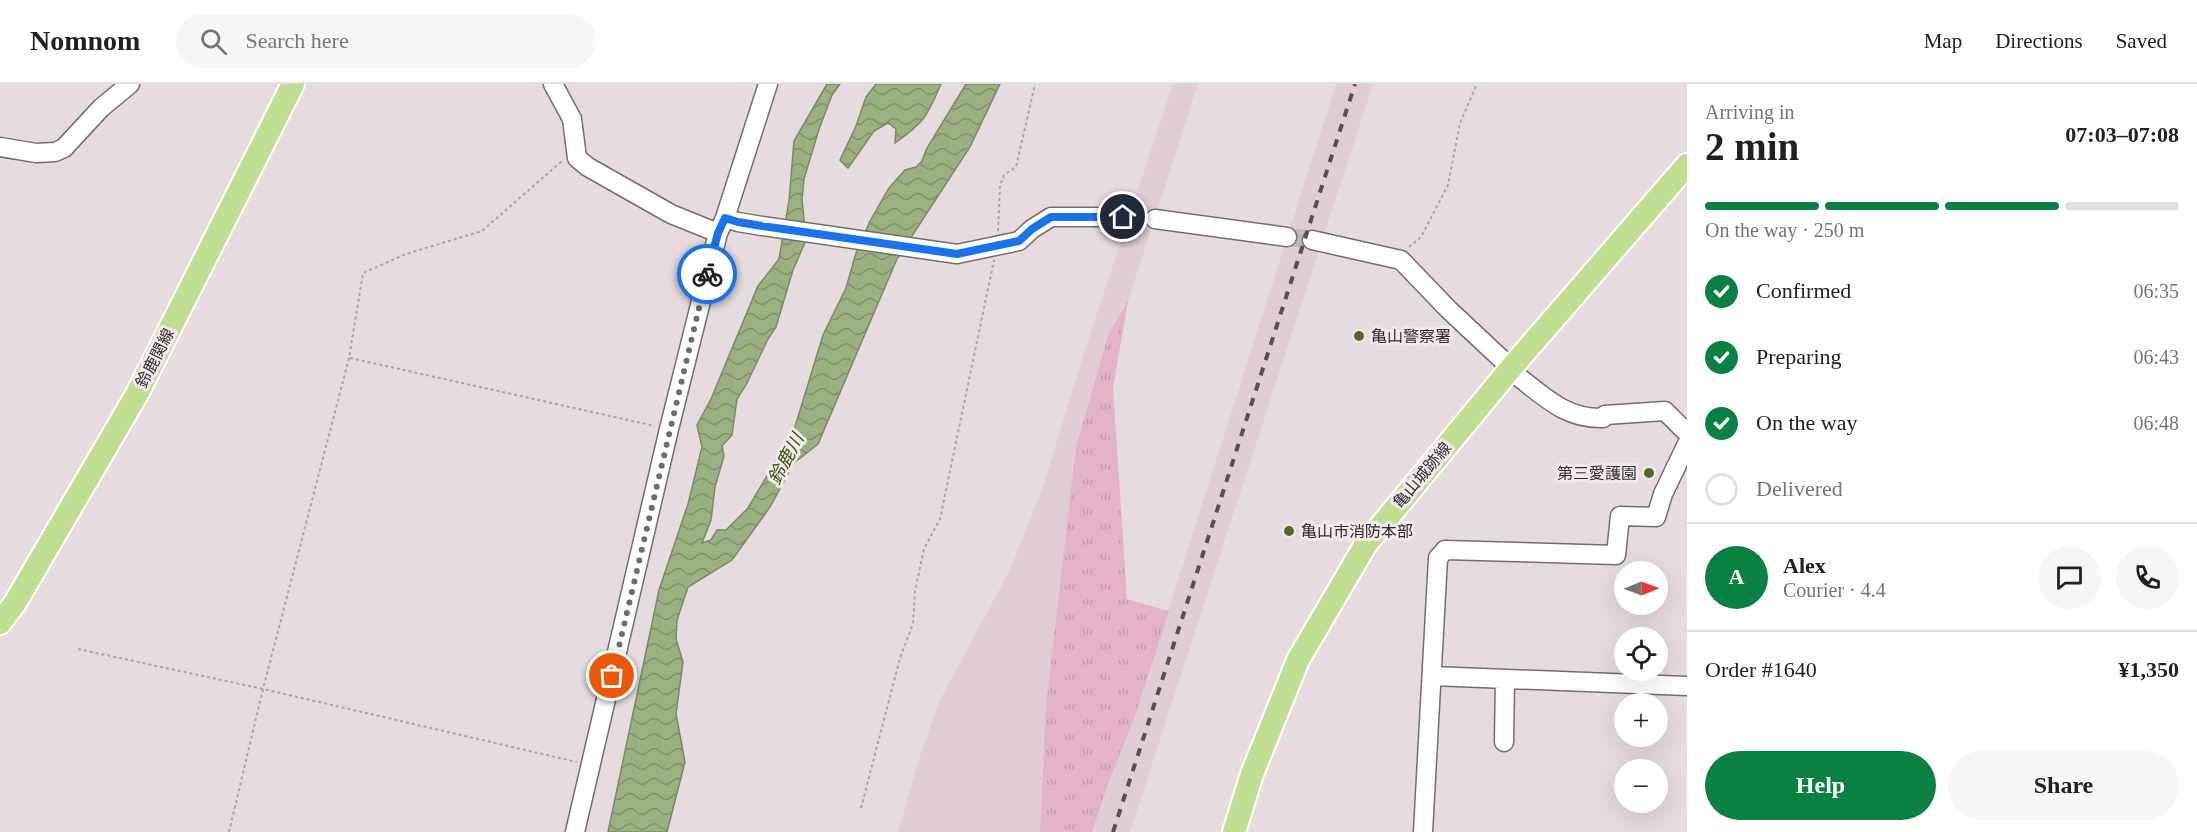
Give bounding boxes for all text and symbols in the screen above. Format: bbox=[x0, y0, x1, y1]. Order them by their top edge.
search box bbox=[176, 14, 596, 68]
text: Nomnom bbox=[30, 25, 140, 56]
icon: search bbox=[197, 25, 230, 58]
text: Search here bbox=[245, 28, 349, 53]
text: Map bbox=[1924, 29, 1962, 53]
text: Directions bbox=[1995, 29, 2083, 53]
text: Saved bbox=[2116, 29, 2167, 53]
text: Arriving in bbox=[1705, 101, 1794, 123]
text: 07:03–07:08 bbox=[2065, 122, 2179, 147]
text: 2 min bbox=[1705, 125, 1799, 168]
pin bbox=[1097, 191, 1148, 242]
icon: home bbox=[1106, 200, 1139, 233]
text: On the way · 250 m bbox=[1705, 219, 1864, 241]
courier bbox=[677, 244, 737, 304]
icon: bike bbox=[691, 258, 724, 291]
icon: check bbox=[1705, 275, 1738, 308]
text: Confirmed bbox=[1756, 278, 1851, 303]
text: 06:35 bbox=[2133, 280, 2179, 302]
street label: 鈴鹿関線 bbox=[133, 326, 177, 390]
place label: 亀山警察署 bbox=[1371, 328, 1451, 345]
marker: 亀山警察署 bbox=[1352, 329, 1366, 343]
icon: check bbox=[1705, 341, 1738, 374]
text: Preparing bbox=[1756, 344, 1842, 369]
text: 06:43 bbox=[2133, 346, 2179, 368]
icon: check bbox=[1705, 407, 1738, 440]
text: On the way bbox=[1756, 410, 1857, 435]
text: 06:48 bbox=[2133, 412, 2179, 434]
water label: 鈴鹿川 bbox=[764, 429, 808, 488]
street label: 亀山城跡線 bbox=[1390, 439, 1454, 511]
place label: 第三愛護園 bbox=[1557, 465, 1637, 482]
marker: 第三愛護園 bbox=[1642, 466, 1656, 480]
text: Delivered bbox=[1756, 476, 1843, 501]
place label: 亀山市消防本部 bbox=[1301, 523, 1413, 540]
marker: 亀山市消防本部 bbox=[1282, 524, 1296, 538]
button: chat bbox=[2038, 546, 2101, 609]
button: phone bbox=[2116, 546, 2179, 609]
text: Alex bbox=[1783, 553, 1826, 578]
north arrow bbox=[1614, 561, 1668, 615]
map controls bbox=[1614, 561, 1668, 813]
text: A bbox=[1729, 564, 1744, 589]
text: Courier · 4.4 bbox=[1783, 579, 1886, 601]
button: locate bbox=[1614, 627, 1668, 681]
pin bbox=[586, 650, 637, 701]
text: Order #1640 bbox=[1705, 657, 1817, 682]
text: ¥1,350 bbox=[2119, 657, 2179, 682]
icon: bag bbox=[595, 659, 628, 692]
button: + bbox=[1614, 693, 1668, 747]
button: Help bbox=[1705, 751, 1936, 820]
button: Share bbox=[1948, 751, 2179, 820]
button: − bbox=[1614, 759, 1668, 813]

